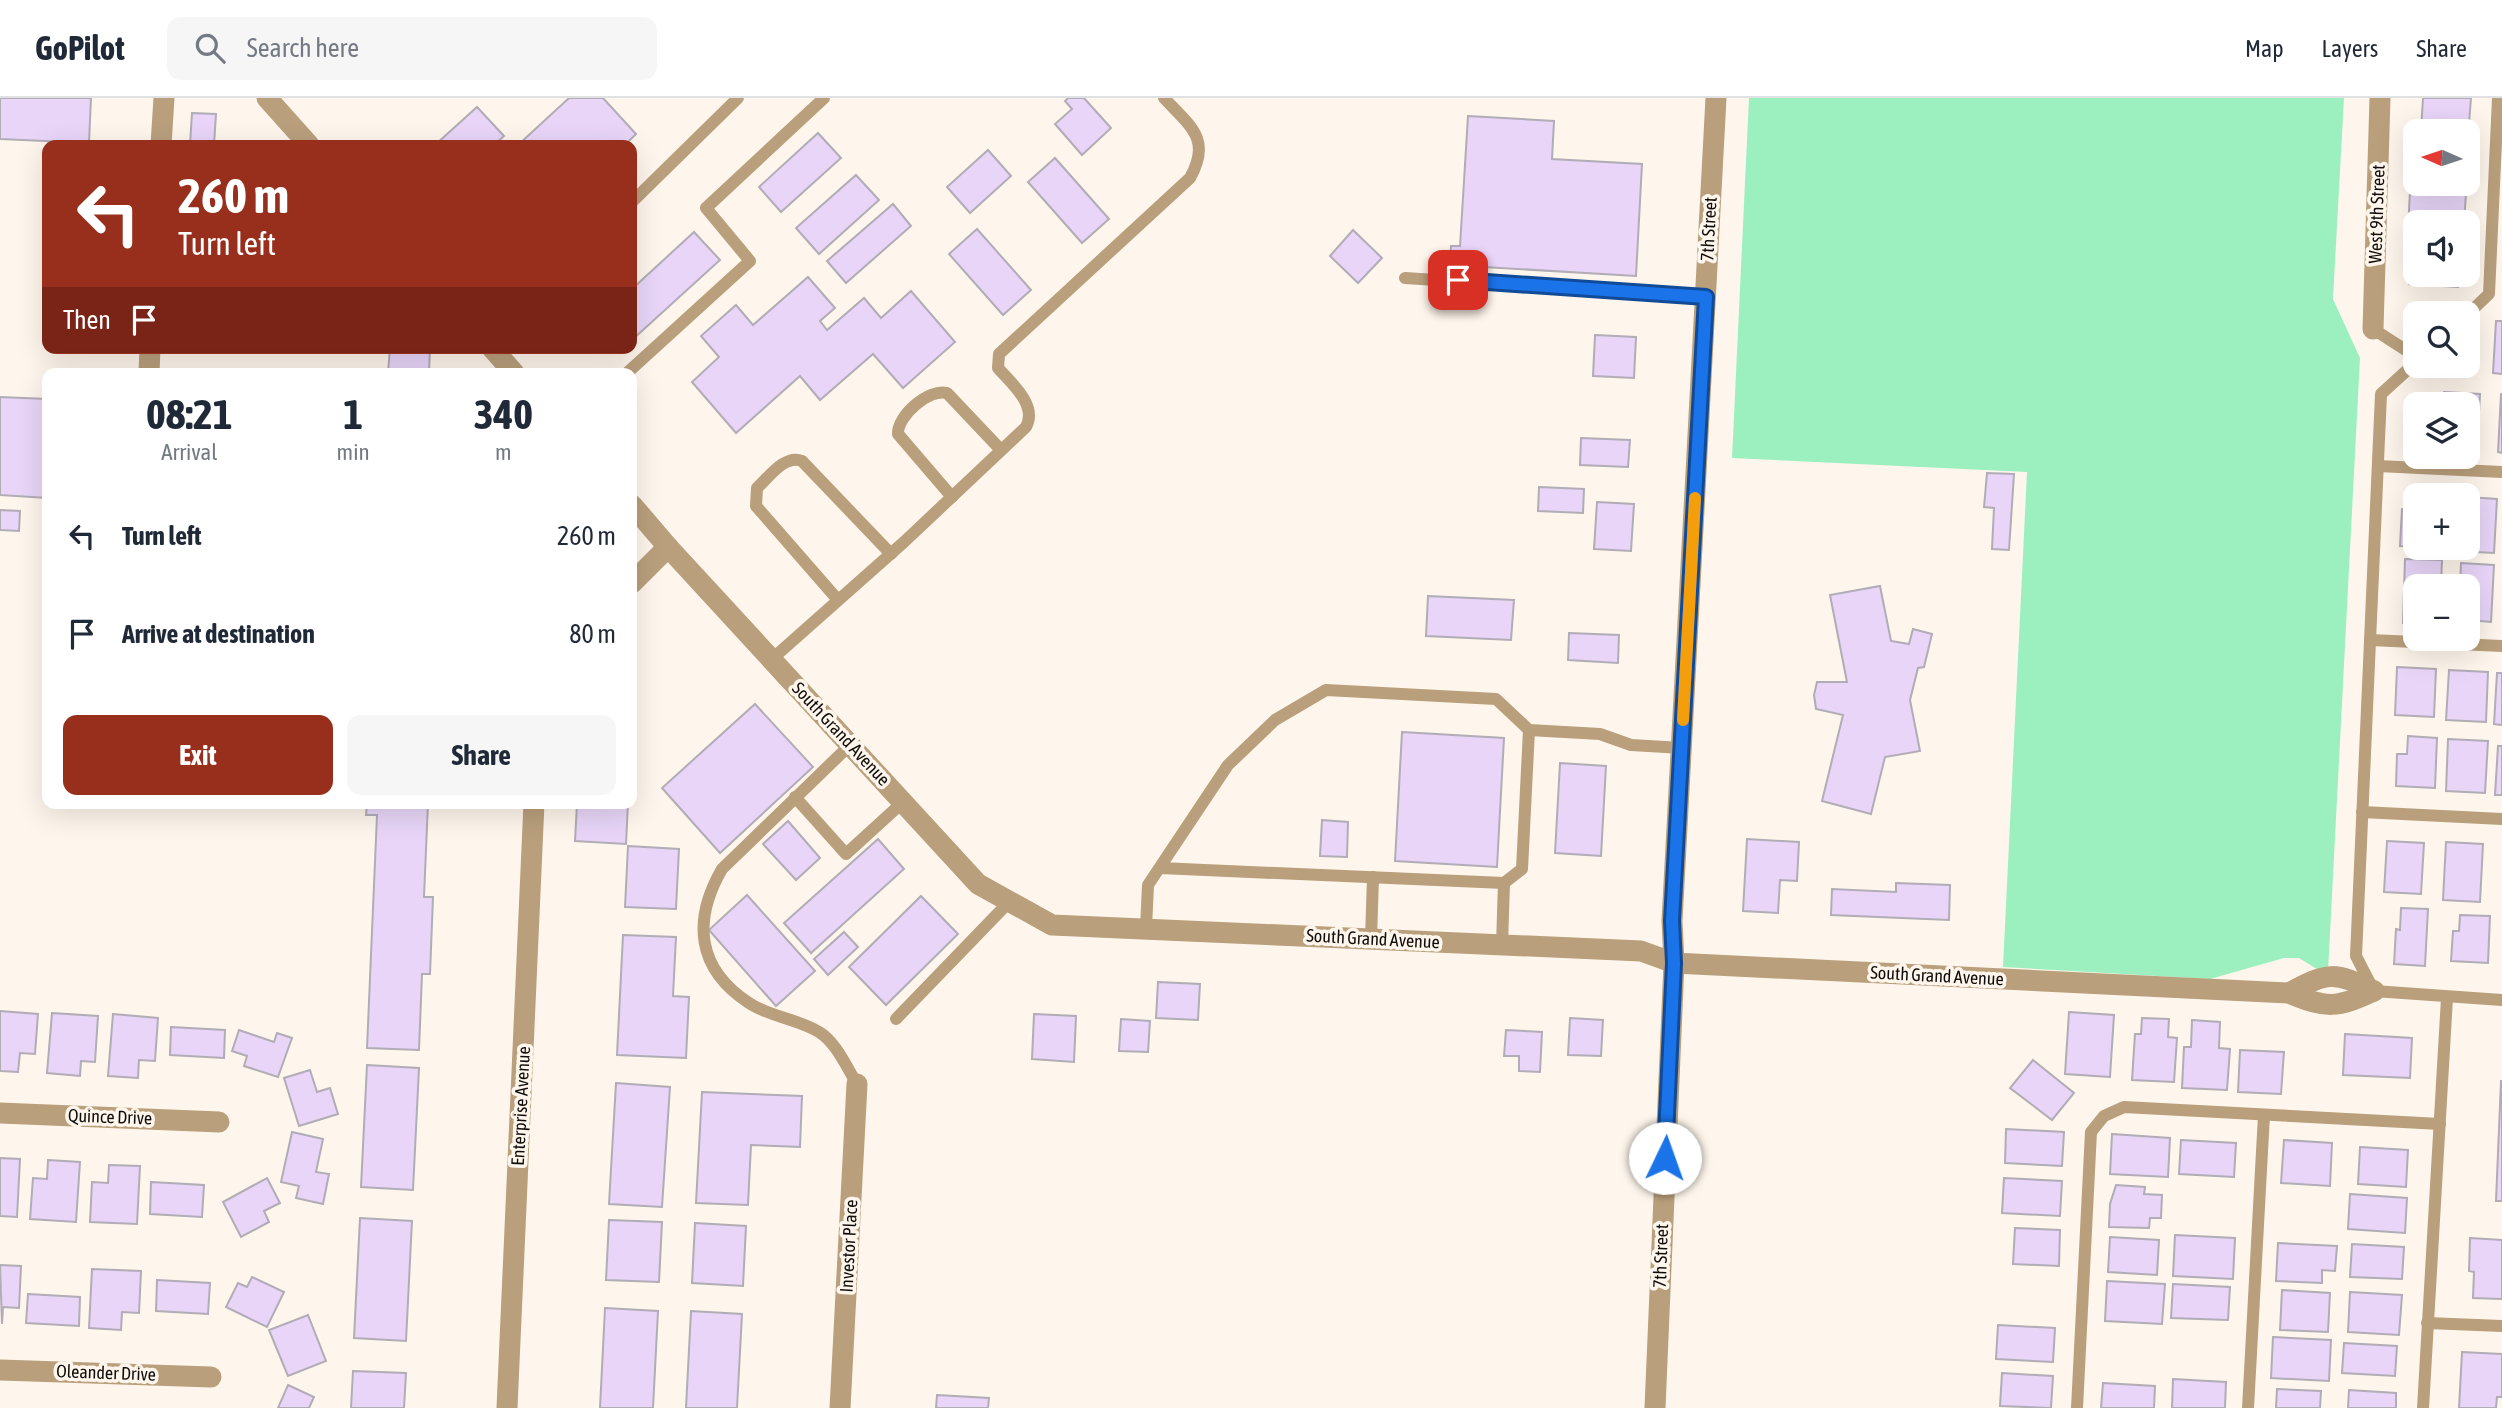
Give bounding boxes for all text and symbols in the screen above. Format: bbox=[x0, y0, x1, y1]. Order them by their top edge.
search box bbox=[167, 17, 657, 80]
text: GoPilot bbox=[35, 29, 125, 67]
icon: search bbox=[191, 29, 229, 67]
text: Search here bbox=[247, 33, 359, 63]
text: Map bbox=[2245, 35, 2284, 62]
text: Layers bbox=[2322, 35, 2378, 62]
text: Share bbox=[2416, 35, 2467, 62]
north arrow bbox=[2403, 119, 2480, 196]
map controls bbox=[2403, 119, 2480, 651]
street label: West 9th Street bbox=[2364, 164, 2389, 264]
text: 260 m bbox=[178, 167, 289, 223]
icon: left bbox=[63, 168, 154, 259]
street label: 7th Street bbox=[1696, 196, 1721, 262]
button: sound bbox=[2403, 210, 2480, 287]
text: Turn left bbox=[178, 225, 276, 262]
pin bbox=[1428, 250, 1488, 310]
icon: arrive bbox=[1439, 261, 1477, 299]
icon: arrive bbox=[125, 301, 163, 339]
button: search bbox=[2403, 301, 2480, 378]
text: Then bbox=[63, 305, 111, 335]
text: 08:21 bbox=[146, 390, 233, 438]
text: 1 bbox=[343, 390, 363, 438]
text: 340 bbox=[474, 390, 533, 438]
button: layers bbox=[2403, 392, 2480, 469]
text: Arrival bbox=[161, 439, 217, 465]
text: min bbox=[337, 439, 370, 465]
text: m bbox=[495, 439, 512, 465]
button: + bbox=[2403, 483, 2480, 560]
icon: left bbox=[63, 517, 101, 555]
text: Turn left bbox=[122, 521, 202, 551]
text: 260 m bbox=[557, 521, 616, 551]
button: − bbox=[2403, 574, 2480, 651]
icon: arrive bbox=[63, 615, 101, 653]
text: Arrive at destination bbox=[122, 619, 315, 649]
text: 80 m bbox=[569, 619, 616, 649]
street label: South Grand Avenue bbox=[788, 678, 895, 790]
button: Exit bbox=[63, 715, 333, 795]
button: Share bbox=[347, 715, 616, 795]
street label: South Grand Avenue bbox=[1306, 925, 1440, 952]
street label: South Grand Avenue bbox=[1870, 962, 2004, 989]
street label: Enterprise Avenue bbox=[507, 1046, 534, 1166]
street label: Quince Drive bbox=[68, 1105, 153, 1128]
position arrow bbox=[1628, 1121, 1702, 1195]
street label: Investor Place bbox=[836, 1199, 861, 1293]
street label: 7th Street bbox=[1649, 1223, 1672, 1289]
street label: Oleander Drive bbox=[56, 1360, 156, 1385]

